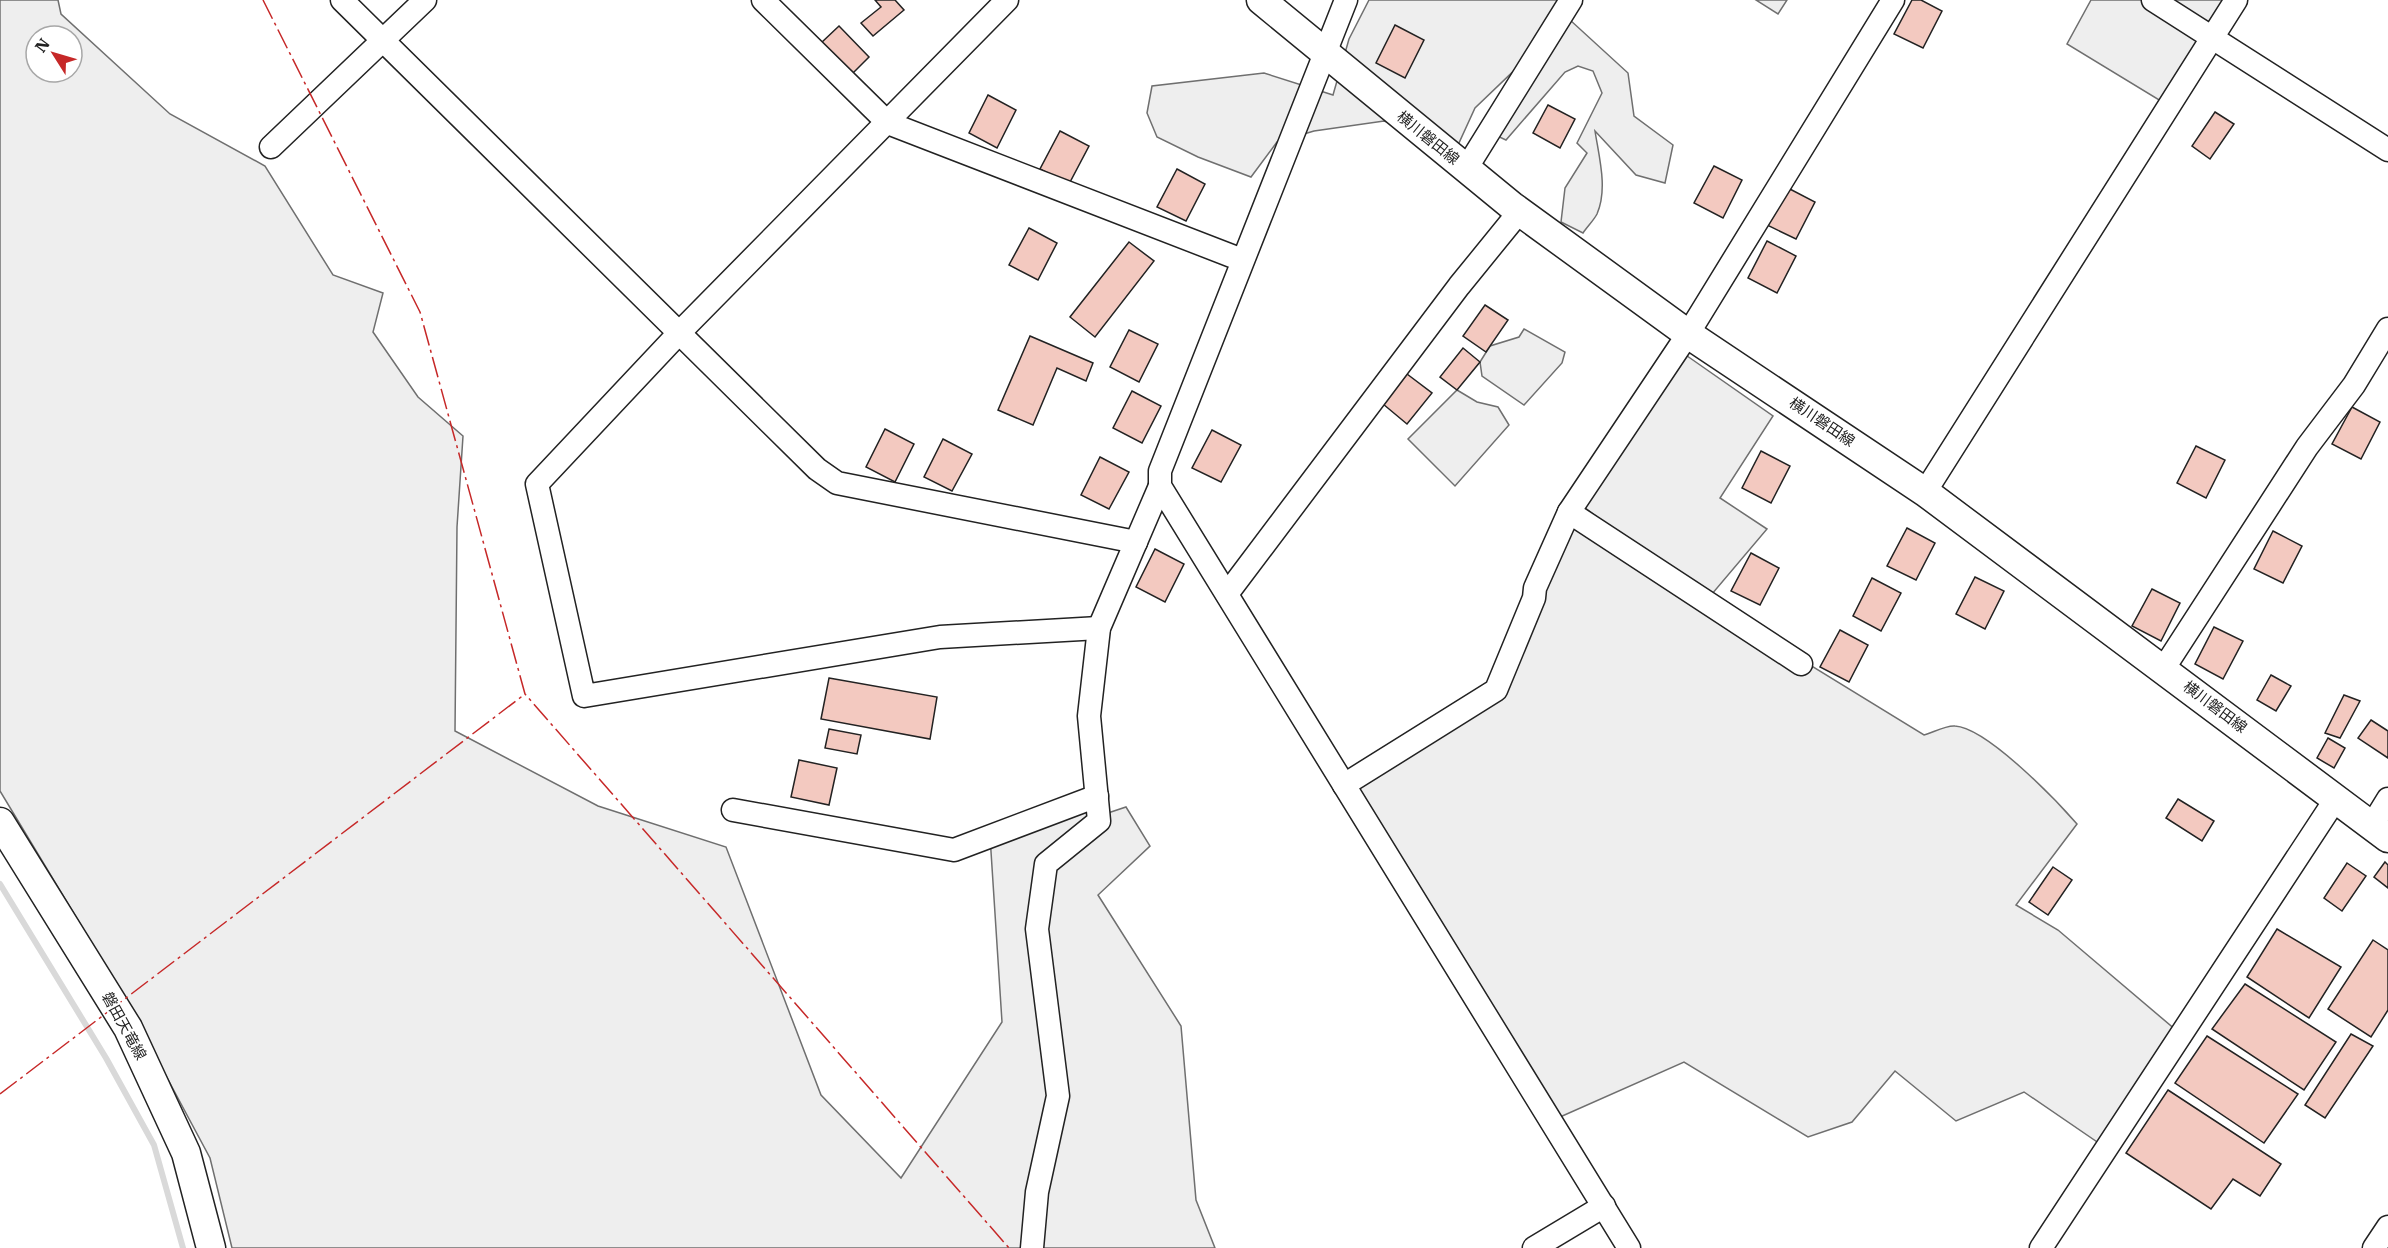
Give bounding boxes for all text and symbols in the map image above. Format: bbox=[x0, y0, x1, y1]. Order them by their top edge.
north arrow bbox=[24, 24, 84, 84]
text: N bbox=[30, 34, 54, 56]
street label: 横川磐田線 bbox=[1393, 107, 1463, 169]
street label: 横川磐田線 bbox=[1786, 393, 1859, 450]
street label: 横川磐田線 bbox=[2180, 676, 2251, 737]
street label: 磐田天竜線 bbox=[98, 988, 151, 1063]

